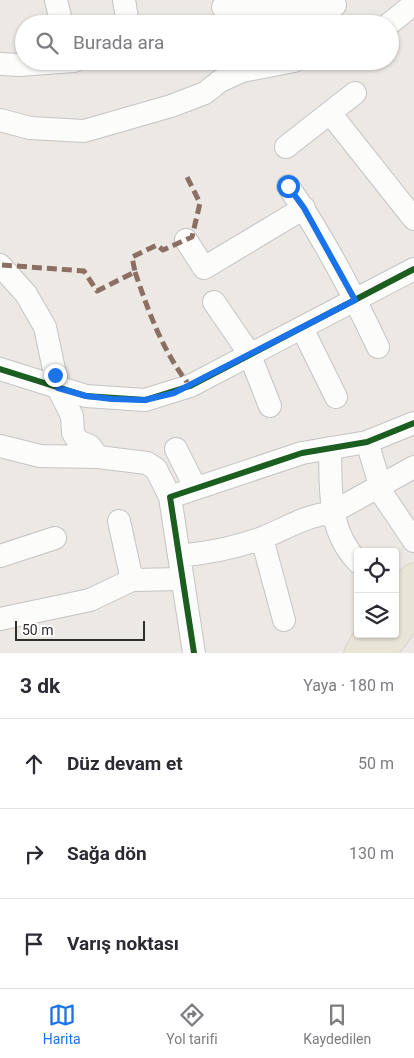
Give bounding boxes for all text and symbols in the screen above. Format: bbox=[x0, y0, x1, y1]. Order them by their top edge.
search box bbox=[15, 15, 399, 70]
icon: search bbox=[33, 29, 61, 57]
text: Burada ara bbox=[73, 31, 164, 54]
route start bbox=[277, 175, 300, 198]
route end bbox=[44, 364, 67, 387]
map controls bbox=[354, 548, 399, 638]
button: locate bbox=[354, 548, 399, 593]
button: layers bbox=[354, 593, 399, 638]
scale bar bbox=[15, 618, 145, 641]
text: 50 m bbox=[22, 622, 54, 638]
text: 3 dk bbox=[20, 674, 60, 698]
text: Yaya · 180 m bbox=[303, 676, 394, 695]
icon: ahead bbox=[20, 750, 48, 778]
text: Düz devam et bbox=[67, 752, 183, 775]
text: 50 m bbox=[358, 754, 394, 773]
icon: right bbox=[20, 840, 48, 868]
text: Sağa dön bbox=[67, 842, 147, 865]
text: 130 m bbox=[349, 844, 394, 863]
icon: arrive bbox=[20, 930, 48, 958]
text: Varış noktası bbox=[67, 932, 179, 955]
tab: Harita bbox=[43, 1001, 81, 1047]
tab: Yol tarifi bbox=[166, 1001, 218, 1047]
tab: Kaydedilen bbox=[303, 1001, 371, 1047]

